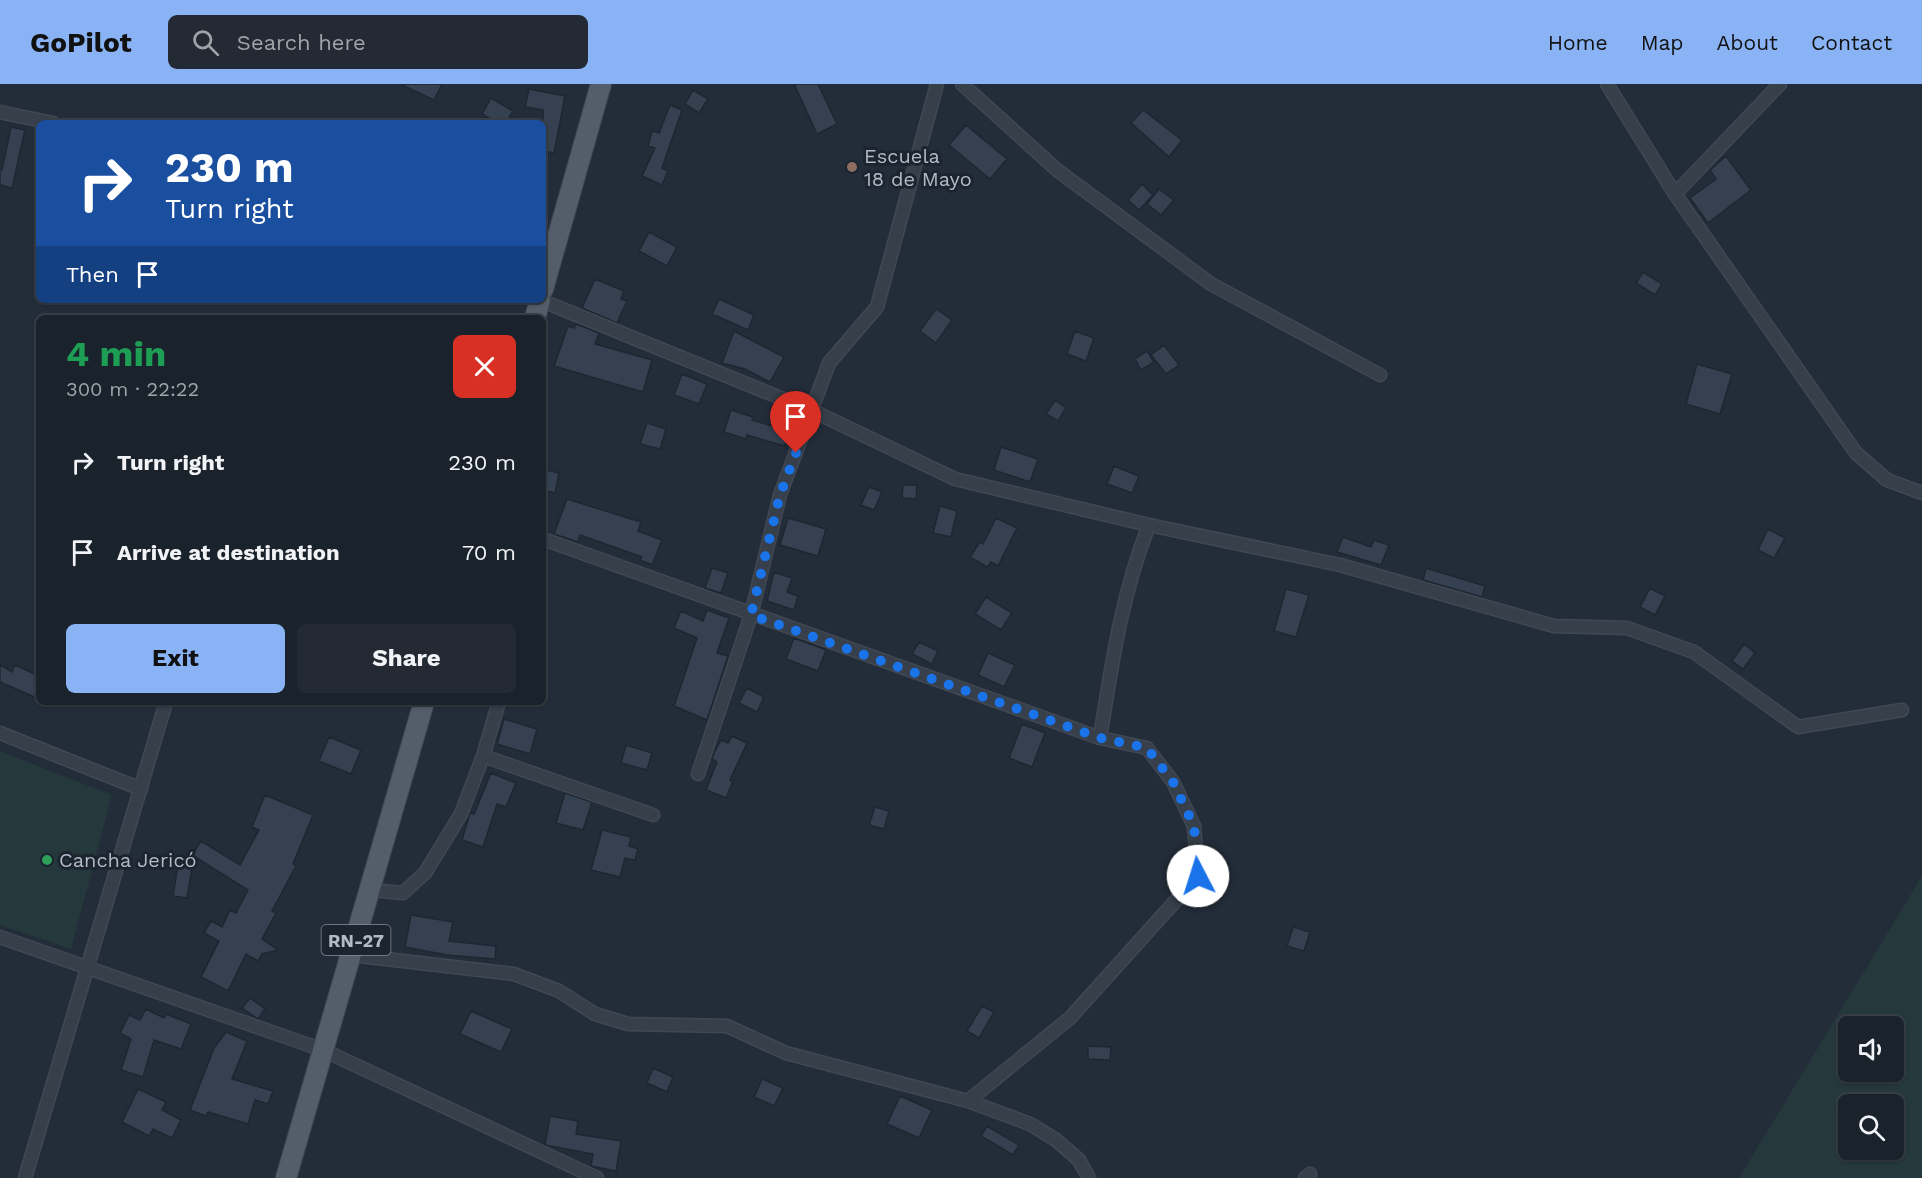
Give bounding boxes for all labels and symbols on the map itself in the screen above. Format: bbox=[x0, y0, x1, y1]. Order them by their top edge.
place label: Escuela 18 de Mayo bbox=[864, 144, 972, 191]
marker: Escuela 18 de Mayo bbox=[845, 160, 859, 174]
pin bbox=[770, 391, 821, 453]
position arrow bbox=[1166, 844, 1230, 908]
place label: Cancha Jericó bbox=[59, 848, 197, 872]
marker: Cancha Jericó bbox=[40, 853, 54, 867]
road number: RN-27 bbox=[322, 925, 391, 955]

